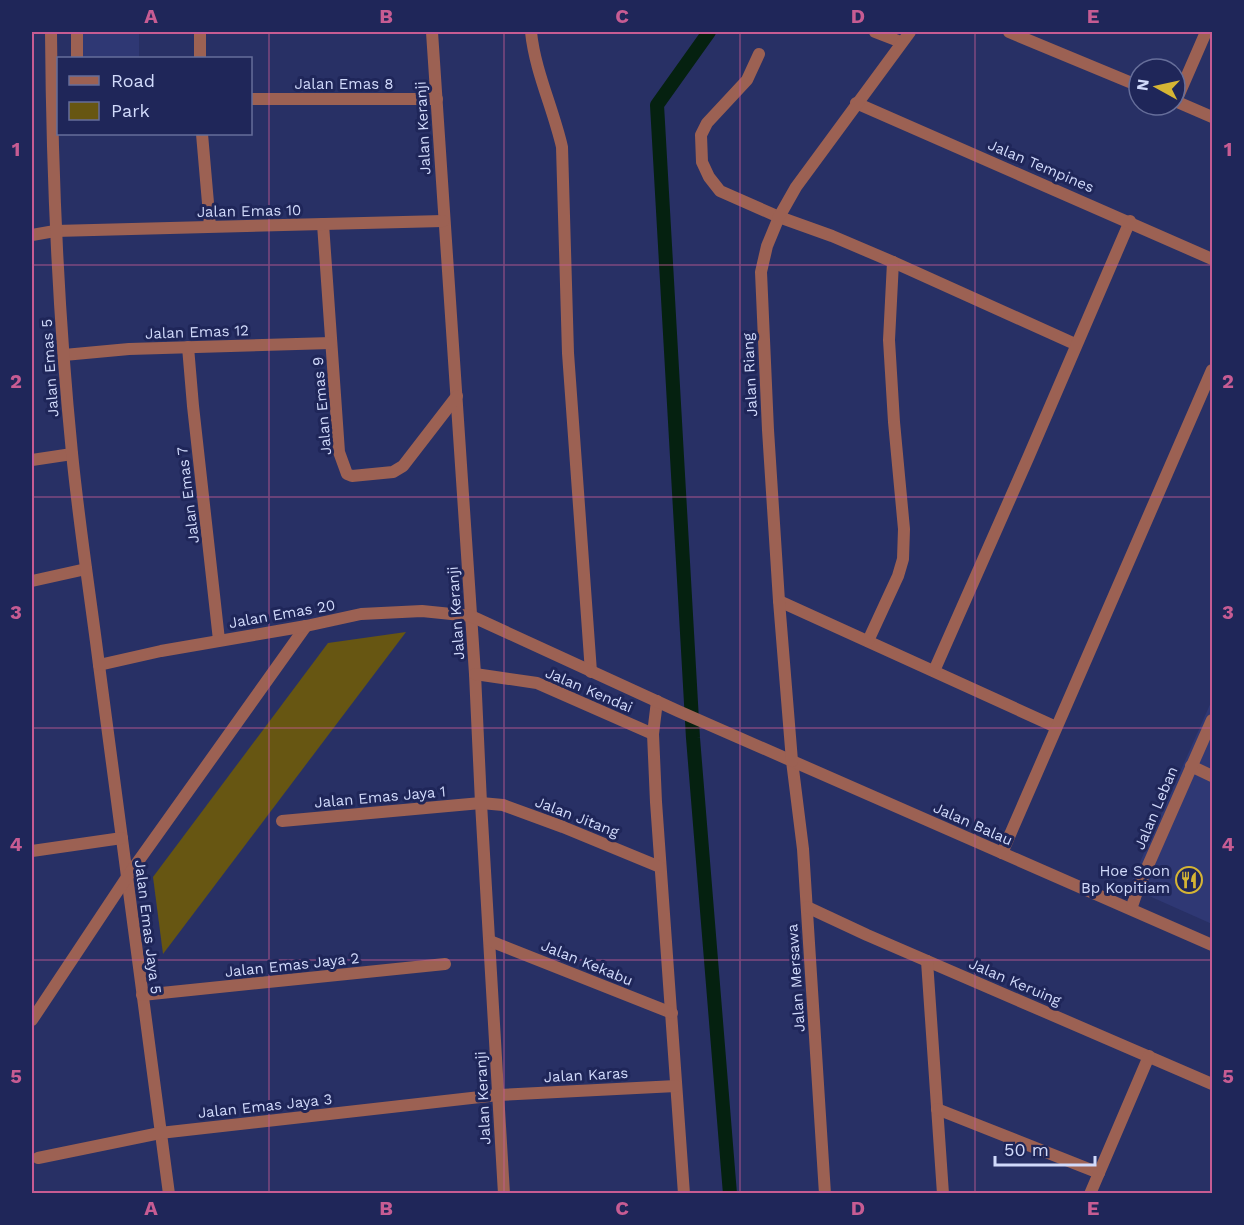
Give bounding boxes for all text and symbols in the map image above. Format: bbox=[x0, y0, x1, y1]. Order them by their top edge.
text: A bbox=[144, 4, 158, 28]
text: B bbox=[379, 4, 393, 28]
text: C bbox=[615, 4, 629, 28]
text: D bbox=[851, 4, 865, 28]
text: E bbox=[1087, 4, 1099, 28]
legend bbox=[57, 57, 252, 135]
north arrow bbox=[1127, 57, 1187, 117]
text: Road bbox=[111, 70, 155, 91]
street label: Jalan Emas 8 bbox=[295, 75, 393, 93]
text: N bbox=[1132, 78, 1153, 92]
street label: Jalan Keranji bbox=[412, 81, 434, 175]
text: Park bbox=[111, 100, 150, 121]
street label: Jalan Tempines bbox=[985, 136, 1097, 196]
text: 1 bbox=[12, 137, 20, 161]
text: 1 bbox=[1224, 137, 1232, 161]
street label: Jalan Emas 10 bbox=[197, 201, 301, 221]
street label: Jalan Emas 5 bbox=[38, 318, 62, 418]
street label: Jalan Emas 12 bbox=[145, 321, 249, 343]
street label: Jalan Riang bbox=[739, 333, 761, 417]
street label: Jalan Emas 9 bbox=[309, 356, 335, 456]
text: 2 bbox=[10, 369, 22, 393]
text: 2 bbox=[1222, 369, 1234, 393]
street label: Jalan Emas 7 bbox=[173, 446, 203, 544]
street label: Jalan Keranji bbox=[444, 566, 468, 660]
street label: Jalan Emas 20 bbox=[227, 596, 337, 632]
text: 3 bbox=[10, 600, 22, 624]
text: 3 bbox=[1222, 600, 1234, 624]
street label: Jalan Kendai bbox=[543, 664, 635, 716]
street label: Jalan Leban bbox=[1130, 764, 1182, 852]
street label: Jalan Emas Jaya 1 bbox=[314, 782, 446, 812]
street label: Jalan Jitang bbox=[533, 793, 621, 841]
street label: Jalan Balau bbox=[931, 799, 1015, 849]
text: 4 bbox=[10, 832, 23, 856]
text: 4 bbox=[1222, 832, 1235, 856]
street label: Jalan Emas Jaya 5 bbox=[131, 859, 165, 995]
place label: Hoe Soon Bp Kopitiam bbox=[1081, 862, 1170, 897]
restaurant icon: Hoe Soon Bp Kopitiam bbox=[1174, 865, 1204, 895]
street label: Jalan Mersawa bbox=[783, 923, 809, 1033]
street label: Jalan Kekabu bbox=[538, 936, 636, 990]
street label: Jalan Emas Jaya 2 bbox=[224, 949, 360, 981]
street label: Jalan Keruing bbox=[966, 954, 1064, 1010]
street label: Jalan Keranji bbox=[472, 1051, 494, 1145]
text: 5 bbox=[10, 1064, 22, 1088]
street label: Jalan Karas bbox=[543, 1064, 629, 1086]
text: 5 bbox=[1222, 1064, 1234, 1088]
street label: Jalan Emas Jaya 3 bbox=[197, 1090, 333, 1122]
scale bar bbox=[995, 1129, 1096, 1167]
text: 50 m bbox=[1004, 1139, 1049, 1160]
text: A bbox=[144, 1196, 158, 1220]
text: B bbox=[379, 1196, 393, 1220]
text: C bbox=[615, 1196, 629, 1220]
text: D bbox=[851, 1196, 865, 1220]
text: E bbox=[1087, 1196, 1099, 1220]

